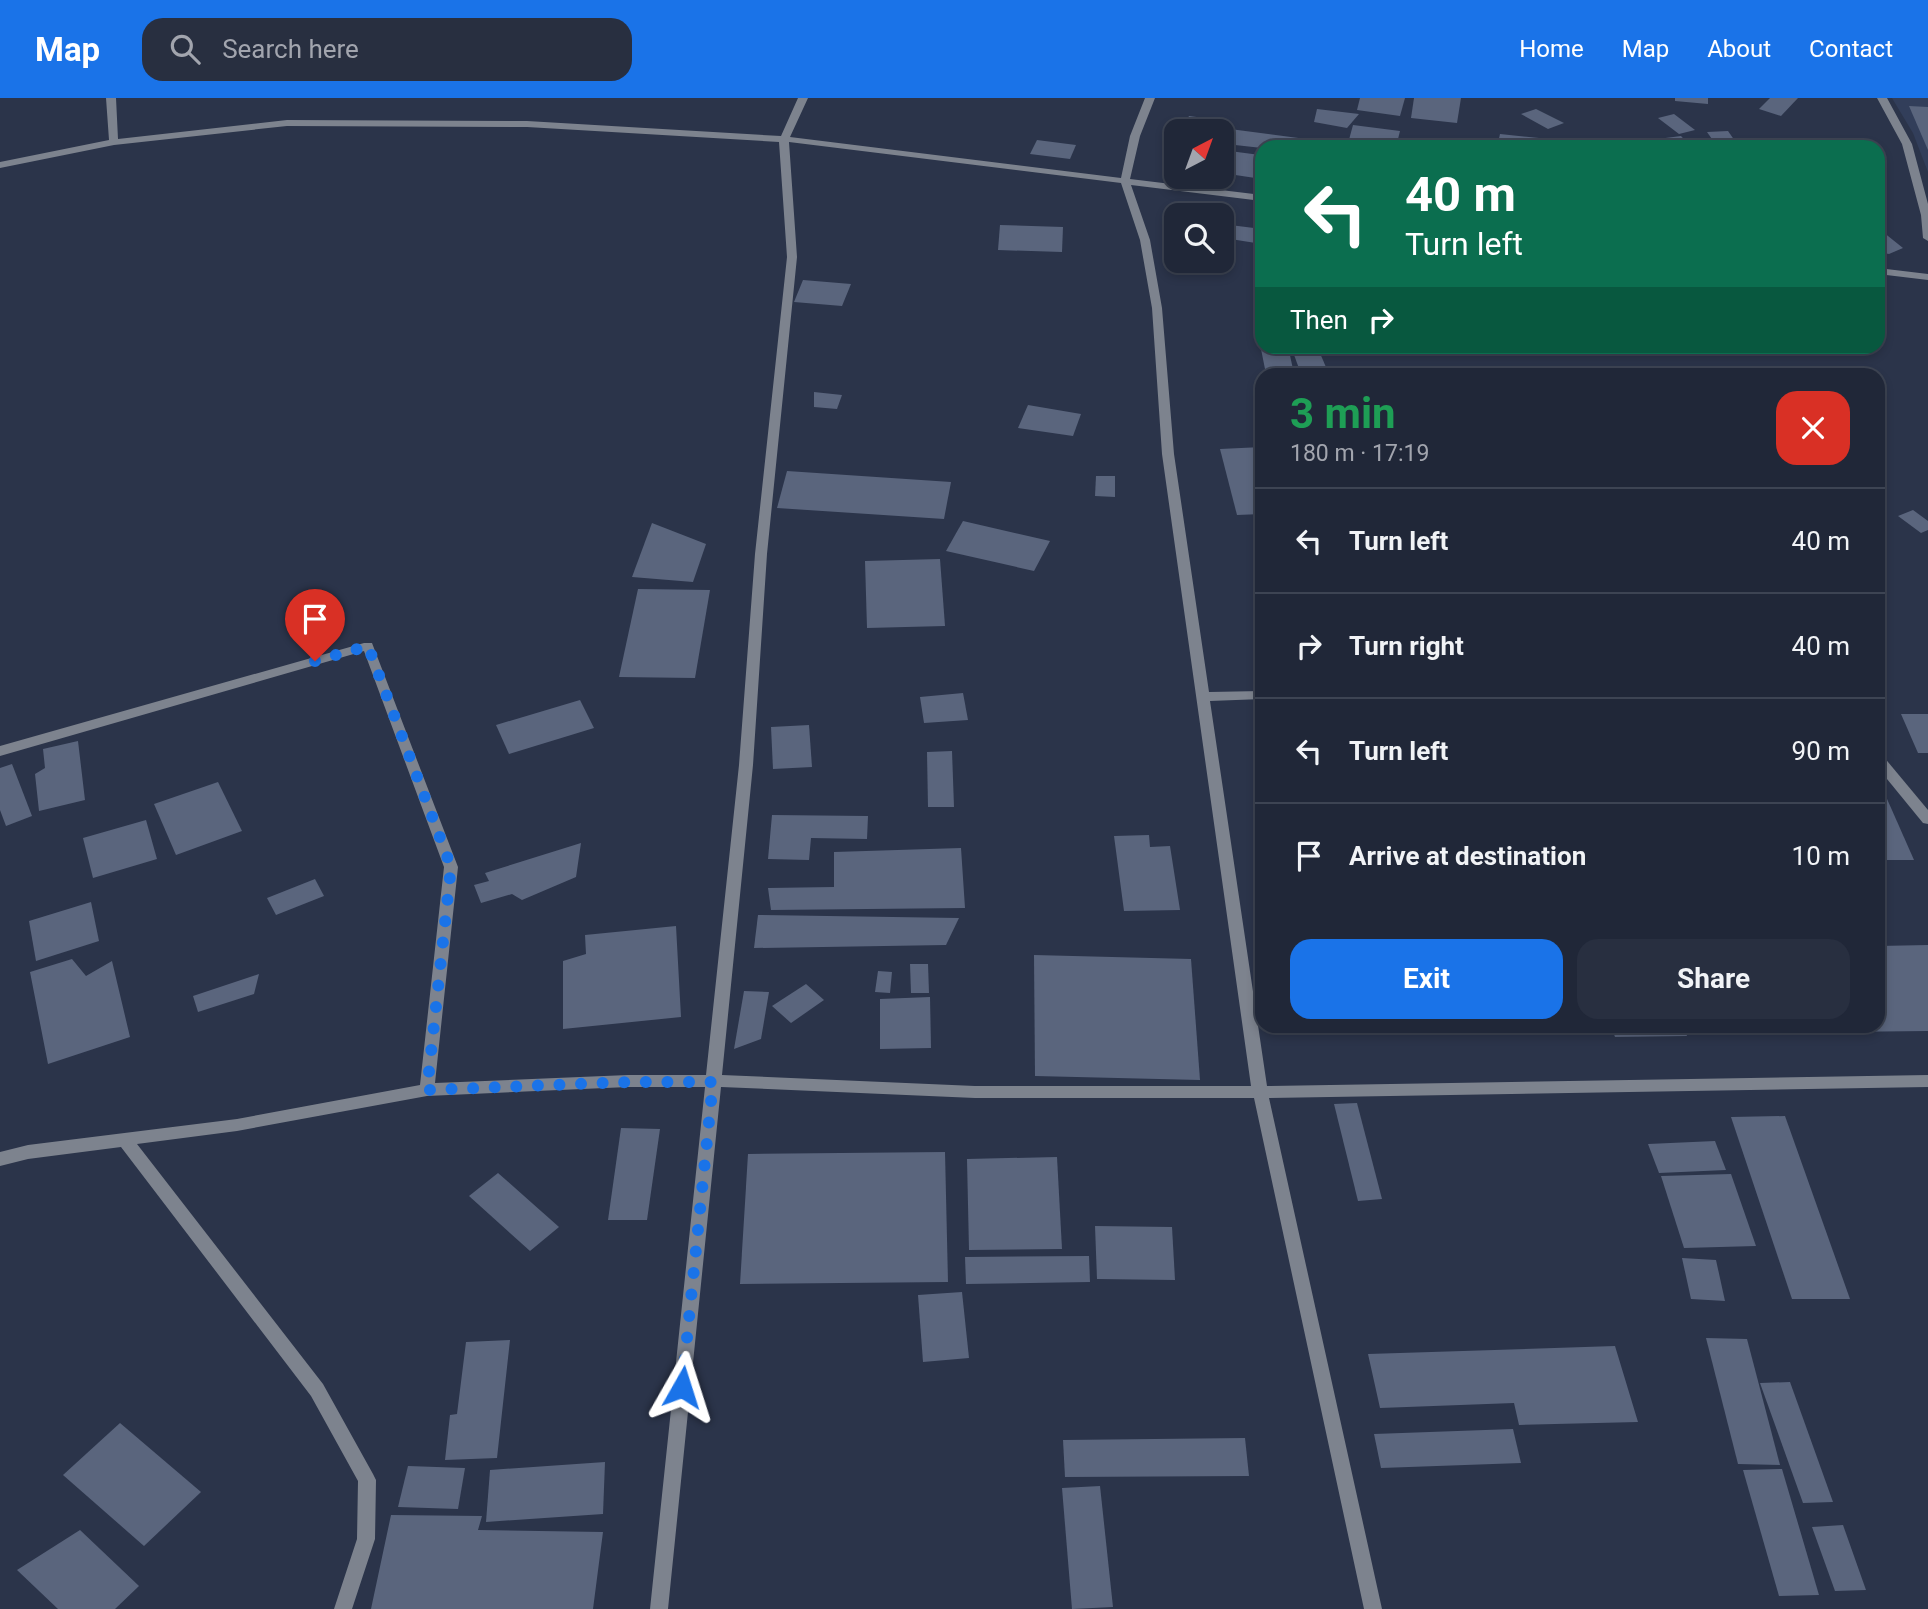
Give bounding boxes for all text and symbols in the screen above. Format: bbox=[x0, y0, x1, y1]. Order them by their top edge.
search box bbox=[142, 18, 632, 81]
text: Map bbox=[35, 30, 100, 69]
icon: search bbox=[166, 30, 204, 68]
text: Search here bbox=[222, 34, 359, 64]
text: Home bbox=[1519, 35, 1584, 63]
text: Map bbox=[1622, 35, 1669, 63]
text: About bbox=[1707, 35, 1771, 63]
text: Contact bbox=[1809, 35, 1893, 63]
north arrow bbox=[1164, 119, 1234, 189]
map controls bbox=[1164, 119, 1234, 273]
text: 40 m bbox=[1405, 166, 1516, 223]
icon: left bbox=[1290, 168, 1381, 259]
button: search bbox=[1164, 203, 1234, 273]
text: Turn left bbox=[1405, 225, 1523, 263]
icon: right bbox=[1362, 301, 1400, 339]
text: Then bbox=[1290, 305, 1348, 335]
text: 3 min bbox=[1290, 389, 1396, 438]
button: close bbox=[1776, 391, 1850, 465]
text: 180 m · 17:19 bbox=[1290, 440, 1429, 467]
icon: left bbox=[1290, 522, 1328, 560]
text: Turn left bbox=[1349, 526, 1448, 556]
text: 40 m bbox=[1792, 526, 1850, 556]
pin bbox=[285, 589, 345, 661]
icon: arrive bbox=[296, 600, 334, 638]
icon: right bbox=[1290, 627, 1328, 665]
text: Turn right bbox=[1349, 631, 1464, 661]
text: 40 m bbox=[1792, 631, 1850, 661]
icon: left bbox=[1290, 732, 1328, 770]
text: Turn left bbox=[1349, 736, 1448, 766]
text: 90 m bbox=[1792, 736, 1850, 766]
icon: arrive bbox=[1290, 837, 1328, 875]
text: Arrive at destination bbox=[1349, 841, 1586, 871]
text: 10 m bbox=[1792, 841, 1850, 871]
button: Exit bbox=[1290, 939, 1563, 1019]
button: Share bbox=[1577, 939, 1850, 1019]
position arrow bbox=[645, 1350, 719, 1424]

